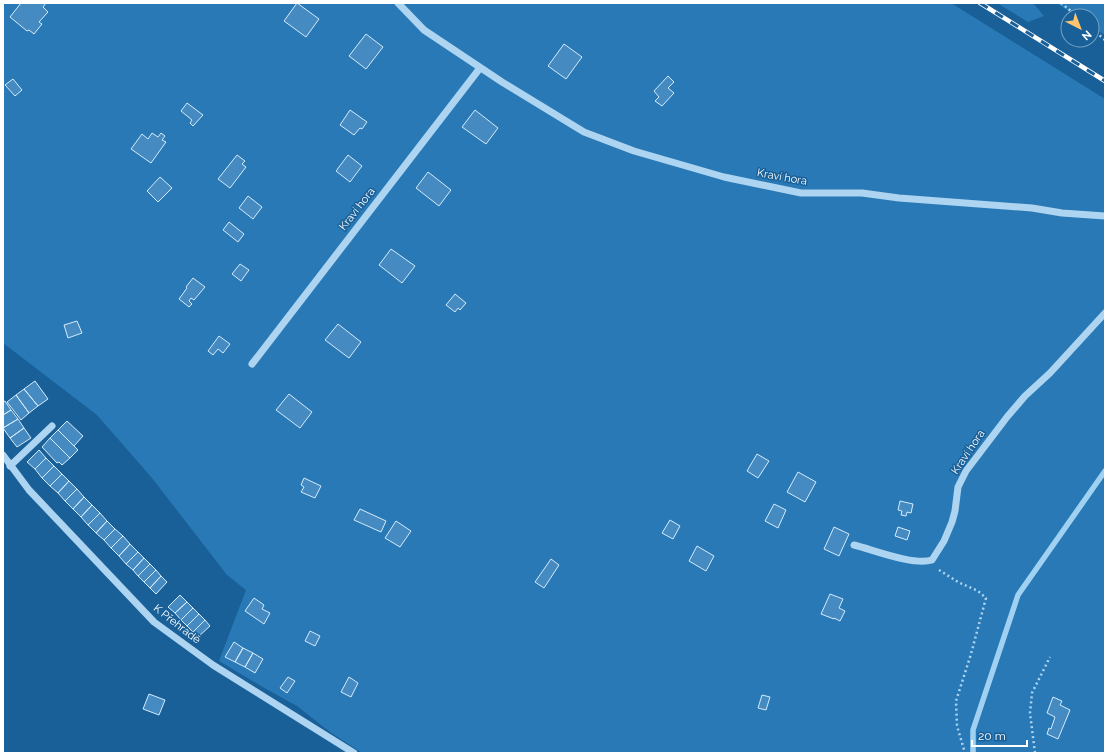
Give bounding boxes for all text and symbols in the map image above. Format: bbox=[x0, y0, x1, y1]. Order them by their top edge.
north arrow bbox=[1060, 8, 1100, 48]
text: N bbox=[1079, 27, 1094, 43]
street label: Kraví hora bbox=[756, 166, 808, 188]
street label: Kraví hora bbox=[336, 185, 378, 233]
street label: Kraví hora bbox=[948, 427, 988, 477]
street label: K Přehradě bbox=[151, 602, 204, 647]
scale bar bbox=[972, 722, 1027, 748]
text: 20 m bbox=[978, 729, 1006, 743]

